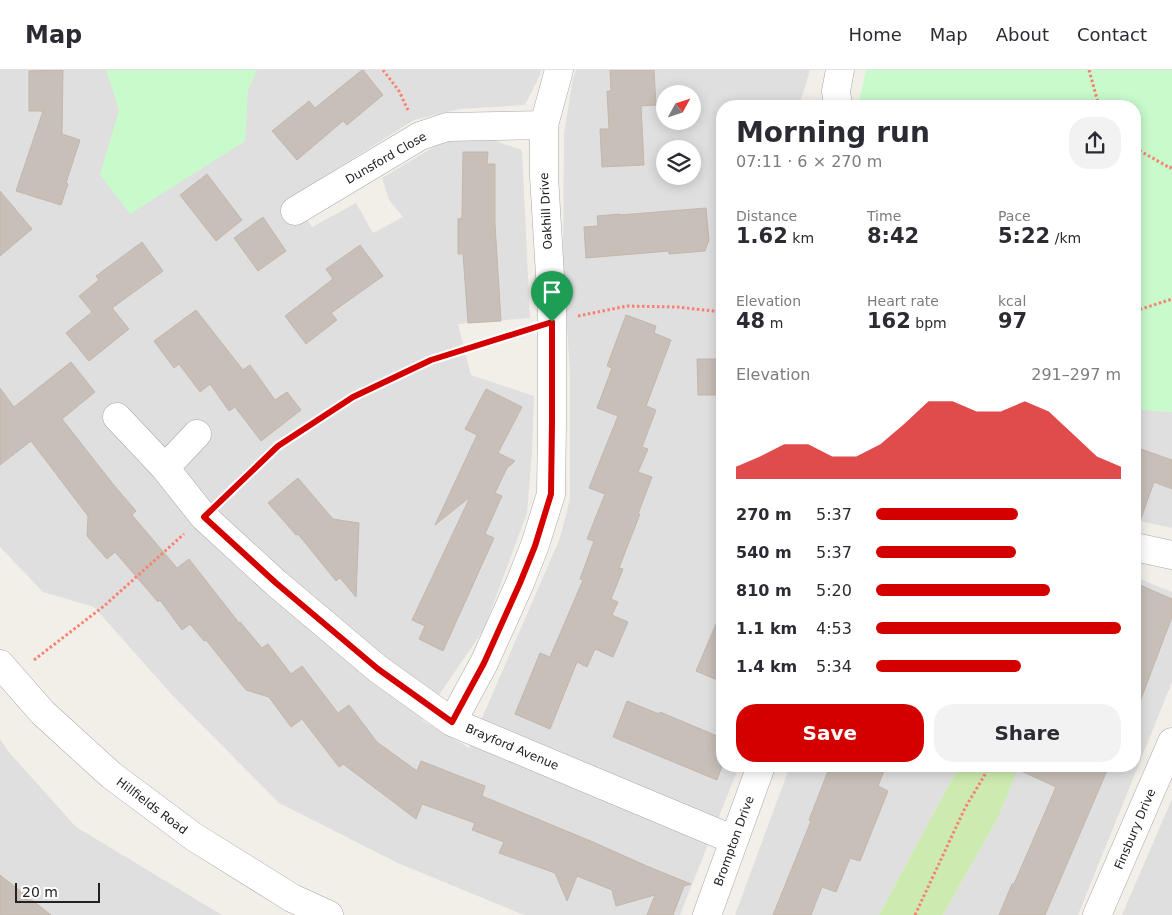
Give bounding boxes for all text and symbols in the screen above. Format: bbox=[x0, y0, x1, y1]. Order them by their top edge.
text: Map bbox=[25, 21, 82, 49]
text: Home bbox=[849, 24, 902, 45]
text: Map bbox=[930, 24, 968, 45]
text: About bbox=[996, 24, 1049, 45]
text: Contact bbox=[1077, 24, 1147, 45]
north arrow bbox=[656, 85, 701, 130]
map controls bbox=[656, 85, 701, 185]
text: Morning run bbox=[736, 116, 930, 149]
button: share bbox=[1069, 117, 1121, 169]
street label: Dunsford Close bbox=[343, 129, 429, 187]
button: layers bbox=[656, 140, 701, 185]
text: 07:11 · 6 × 270 m bbox=[736, 152, 882, 171]
street label: Oakhill Drive bbox=[537, 172, 555, 250]
text: Distance bbox=[736, 208, 797, 224]
text: Time bbox=[867, 208, 901, 224]
text: Pace bbox=[998, 208, 1031, 224]
text: 1.62 bbox=[736, 224, 788, 248]
text: 8:42 bbox=[867, 224, 919, 248]
text: 5:22 bbox=[998, 224, 1050, 248]
text: km bbox=[788, 230, 814, 246]
text: /km bbox=[1050, 230, 1081, 246]
pin bbox=[531, 271, 573, 322]
icon: arrive bbox=[538, 278, 566, 306]
text: Elevation bbox=[736, 293, 801, 309]
text: Heart rate bbox=[867, 293, 939, 309]
text: kcal bbox=[998, 293, 1026, 309]
text: 48 bbox=[736, 309, 765, 333]
text: 162 bbox=[867, 309, 911, 333]
text: 97 bbox=[998, 309, 1027, 333]
text: m bbox=[765, 315, 783, 331]
text: bpm bbox=[911, 315, 947, 331]
text: Elevation bbox=[736, 365, 810, 384]
text: 291–297 m bbox=[1031, 365, 1121, 384]
text: 270 m bbox=[736, 505, 792, 524]
text: 5:37 bbox=[816, 505, 852, 524]
text: 540 m bbox=[736, 543, 792, 562]
text: 5:37 bbox=[816, 543, 852, 562]
text: 810 m bbox=[736, 581, 792, 600]
text: 5:20 bbox=[816, 581, 852, 600]
text: 1.1 km bbox=[736, 619, 797, 638]
text: 4:53 bbox=[816, 619, 852, 638]
text: 1.4 km bbox=[736, 657, 797, 676]
text: 5:34 bbox=[816, 657, 852, 676]
button: Save bbox=[736, 704, 924, 762]
button: Share bbox=[934, 704, 1121, 762]
street label: Brayford Avenue bbox=[463, 721, 561, 773]
street label: Hillfields Road bbox=[114, 775, 190, 837]
street label: Finsbury Drive bbox=[1112, 787, 1158, 871]
street label: Brompton Drive bbox=[711, 794, 757, 888]
scale bar bbox=[15, 880, 100, 903]
text: 20 m bbox=[22, 884, 58, 900]

